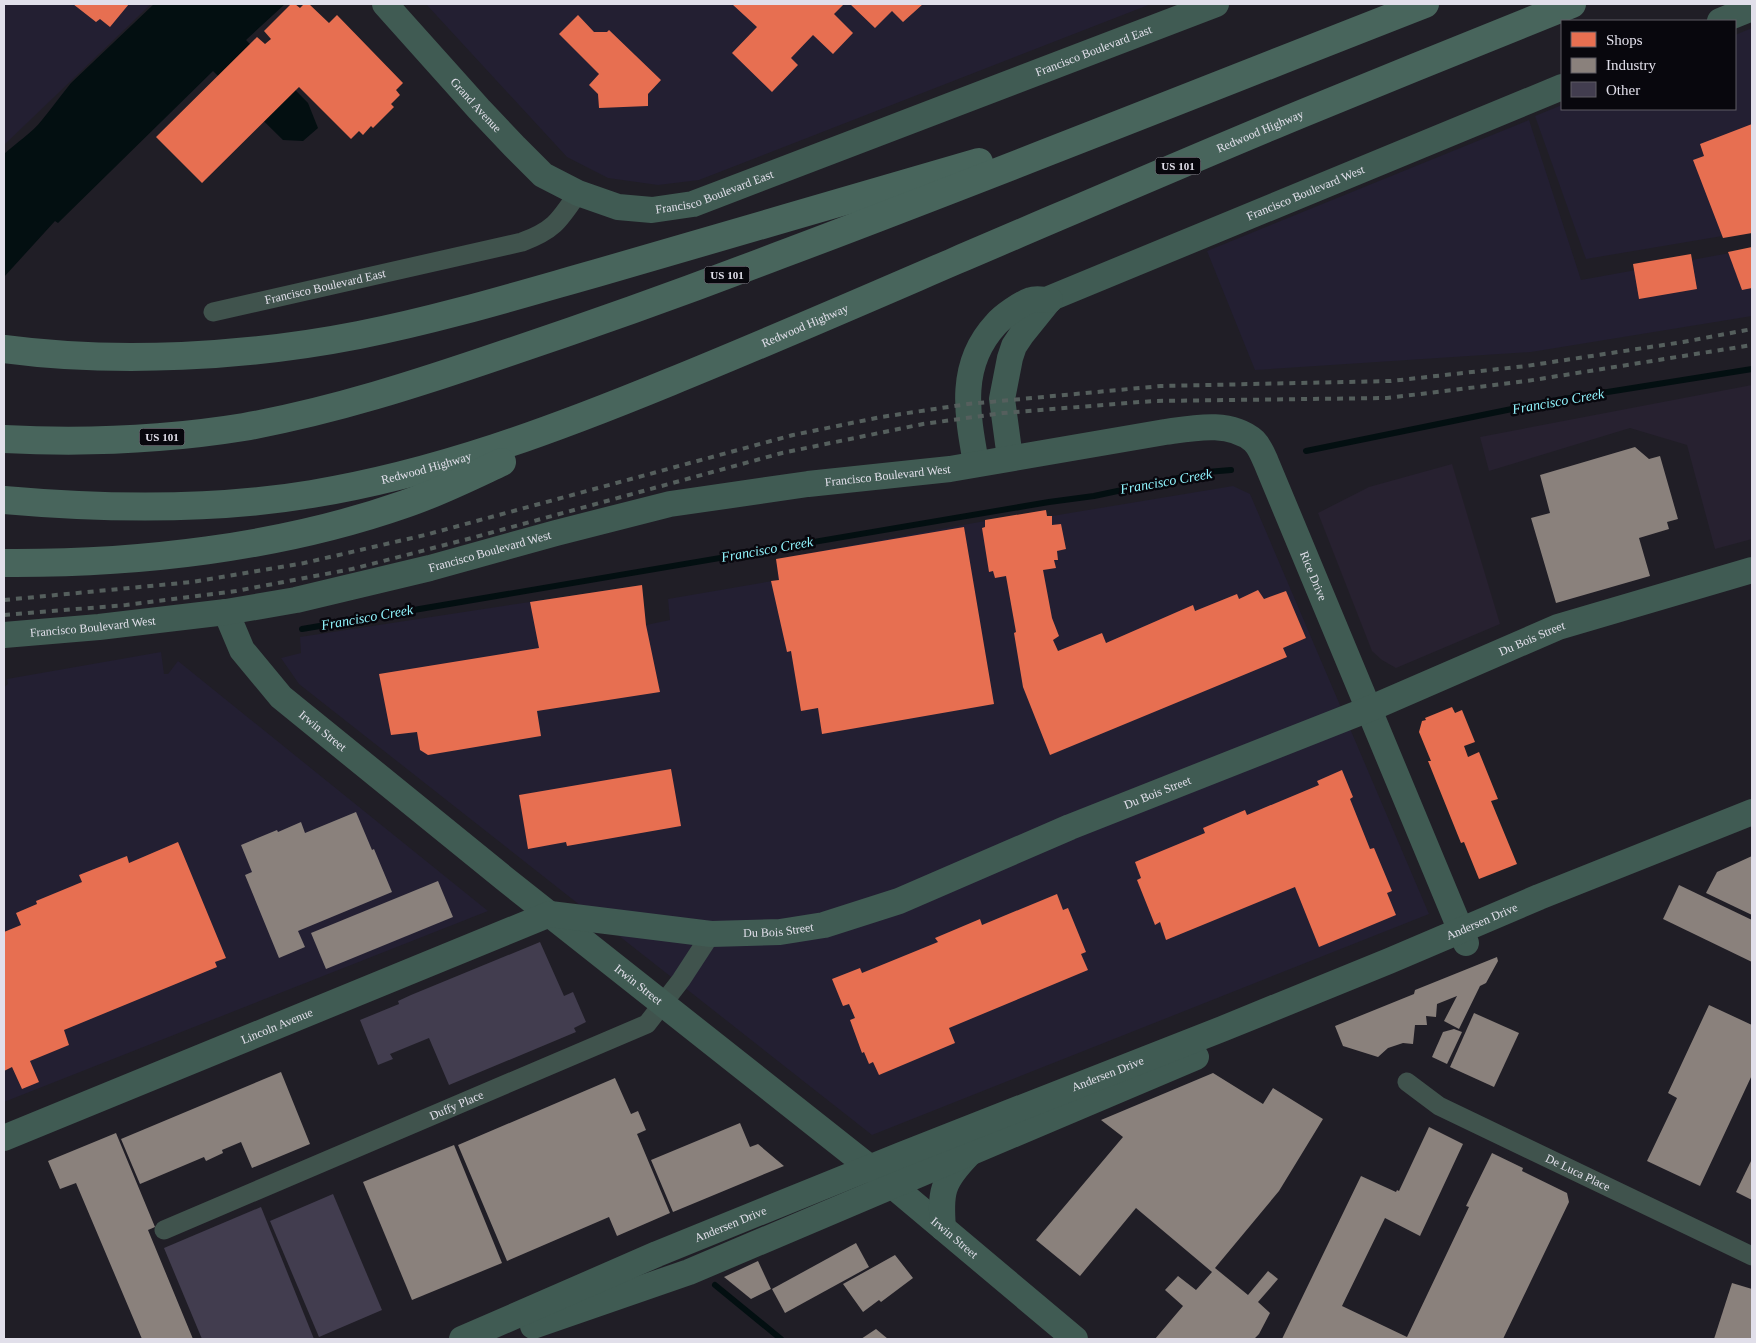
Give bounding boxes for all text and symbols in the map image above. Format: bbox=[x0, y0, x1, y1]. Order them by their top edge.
legend bbox=[1561, 20, 1736, 110]
street label: Francisco Boulevard East bbox=[1033, 22, 1154, 79]
text: Shops bbox=[1606, 32, 1643, 48]
text: Industry bbox=[1606, 57, 1656, 73]
street label: Grand Avenue bbox=[448, 75, 504, 135]
text: Other bbox=[1606, 82, 1640, 98]
street label: Redwood Highway bbox=[1214, 107, 1306, 156]
road number: US 101 bbox=[1156, 158, 1200, 175]
street label: Francisco Boulevard West bbox=[1245, 162, 1367, 223]
street label: Francisco Boulevard East bbox=[655, 167, 776, 216]
street label: Francisco Boulevard East bbox=[263, 266, 388, 307]
road number: US 101 bbox=[704, 266, 750, 284]
street label: Redwood Highway bbox=[759, 301, 850, 350]
water label: Francisco Creek bbox=[1510, 386, 1606, 417]
road number: US 101 bbox=[140, 428, 184, 446]
street label: Redwood Highway bbox=[380, 449, 473, 487]
street label: Francisco Boulevard West bbox=[824, 462, 952, 489]
water label: Francisco Creek bbox=[1118, 466, 1214, 497]
street label: Francisco Boulevard West bbox=[427, 528, 553, 575]
water label: Francisco Creek bbox=[719, 534, 815, 565]
street label: Rice Drive bbox=[1297, 549, 1330, 603]
water label: Francisco Creek bbox=[319, 602, 415, 633]
street label: Francisco Boulevard West bbox=[29, 613, 157, 640]
street label: Du Bois Street bbox=[1497, 618, 1567, 659]
street label: Irwin Street bbox=[296, 707, 350, 755]
street label: Du Bois Street bbox=[1122, 773, 1193, 812]
street label: Andersen Drive bbox=[1444, 900, 1520, 943]
street label: Du Bois Street bbox=[743, 920, 815, 940]
street label: Irwin Street bbox=[612, 961, 666, 1008]
street label: Lincoln Avenue bbox=[239, 1005, 315, 1047]
street label: Andersen Drive bbox=[1070, 1053, 1146, 1094]
street label: Duffy Place bbox=[427, 1088, 486, 1123]
street label: De Luca Place bbox=[1543, 1151, 1612, 1194]
street label: Andersen Drive bbox=[692, 1203, 768, 1245]
street label: Irwin Street bbox=[928, 1214, 981, 1262]

